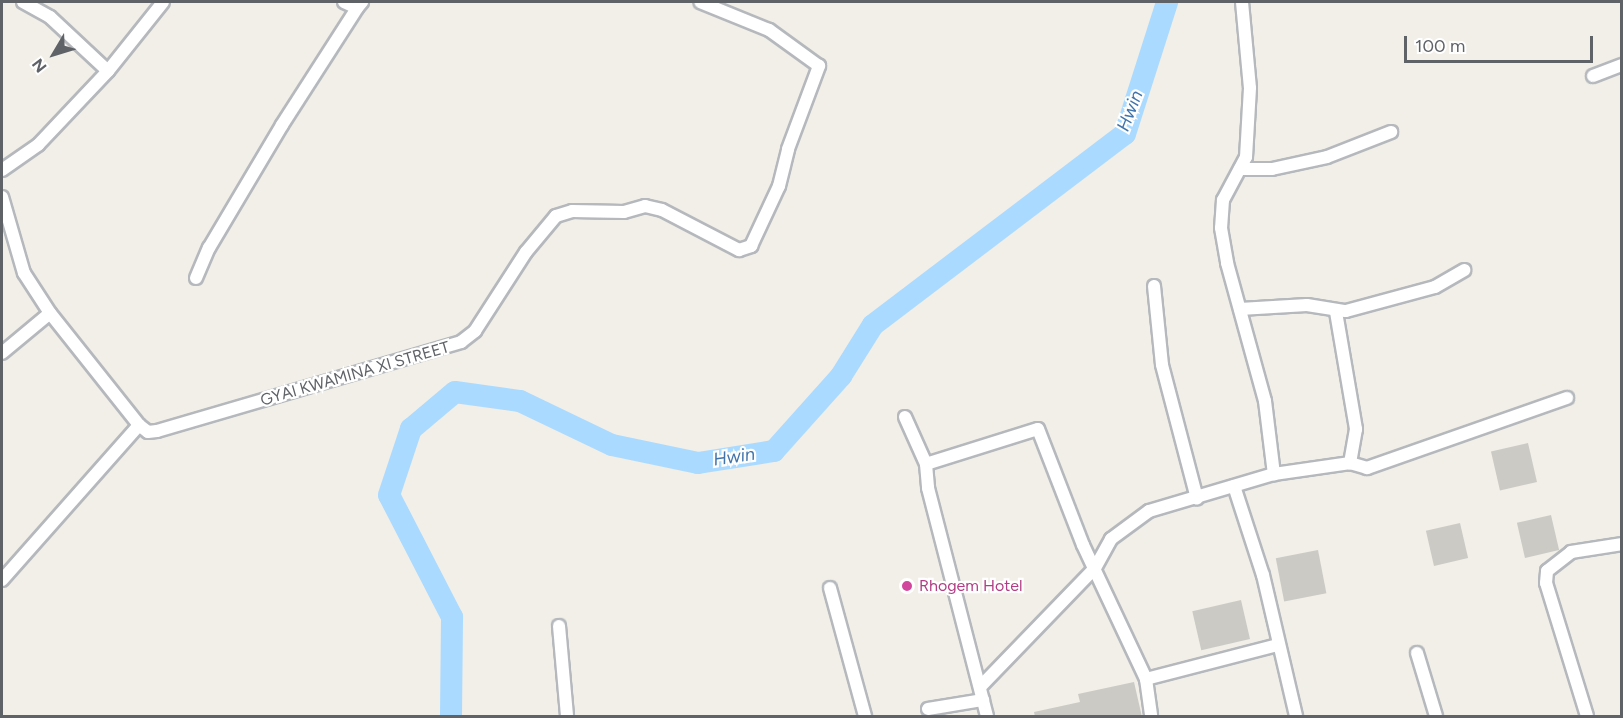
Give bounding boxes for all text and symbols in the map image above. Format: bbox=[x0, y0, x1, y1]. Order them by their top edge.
north arrow bbox=[24, 24, 84, 84]
scale bar bbox=[1407, 24, 1596, 62]
text: 100 m bbox=[1415, 35, 1465, 57]
text: N bbox=[28, 55, 51, 76]
water label: Hwin bbox=[1112, 88, 1148, 134]
street label: GYAI KWAMINA XI STREET bbox=[258, 338, 452, 410]
water label: Hwin bbox=[712, 443, 756, 471]
place label: Rhogem Hotel bbox=[919, 576, 1022, 596]
marker: Rhogem Hotel bbox=[900, 579, 914, 593]

